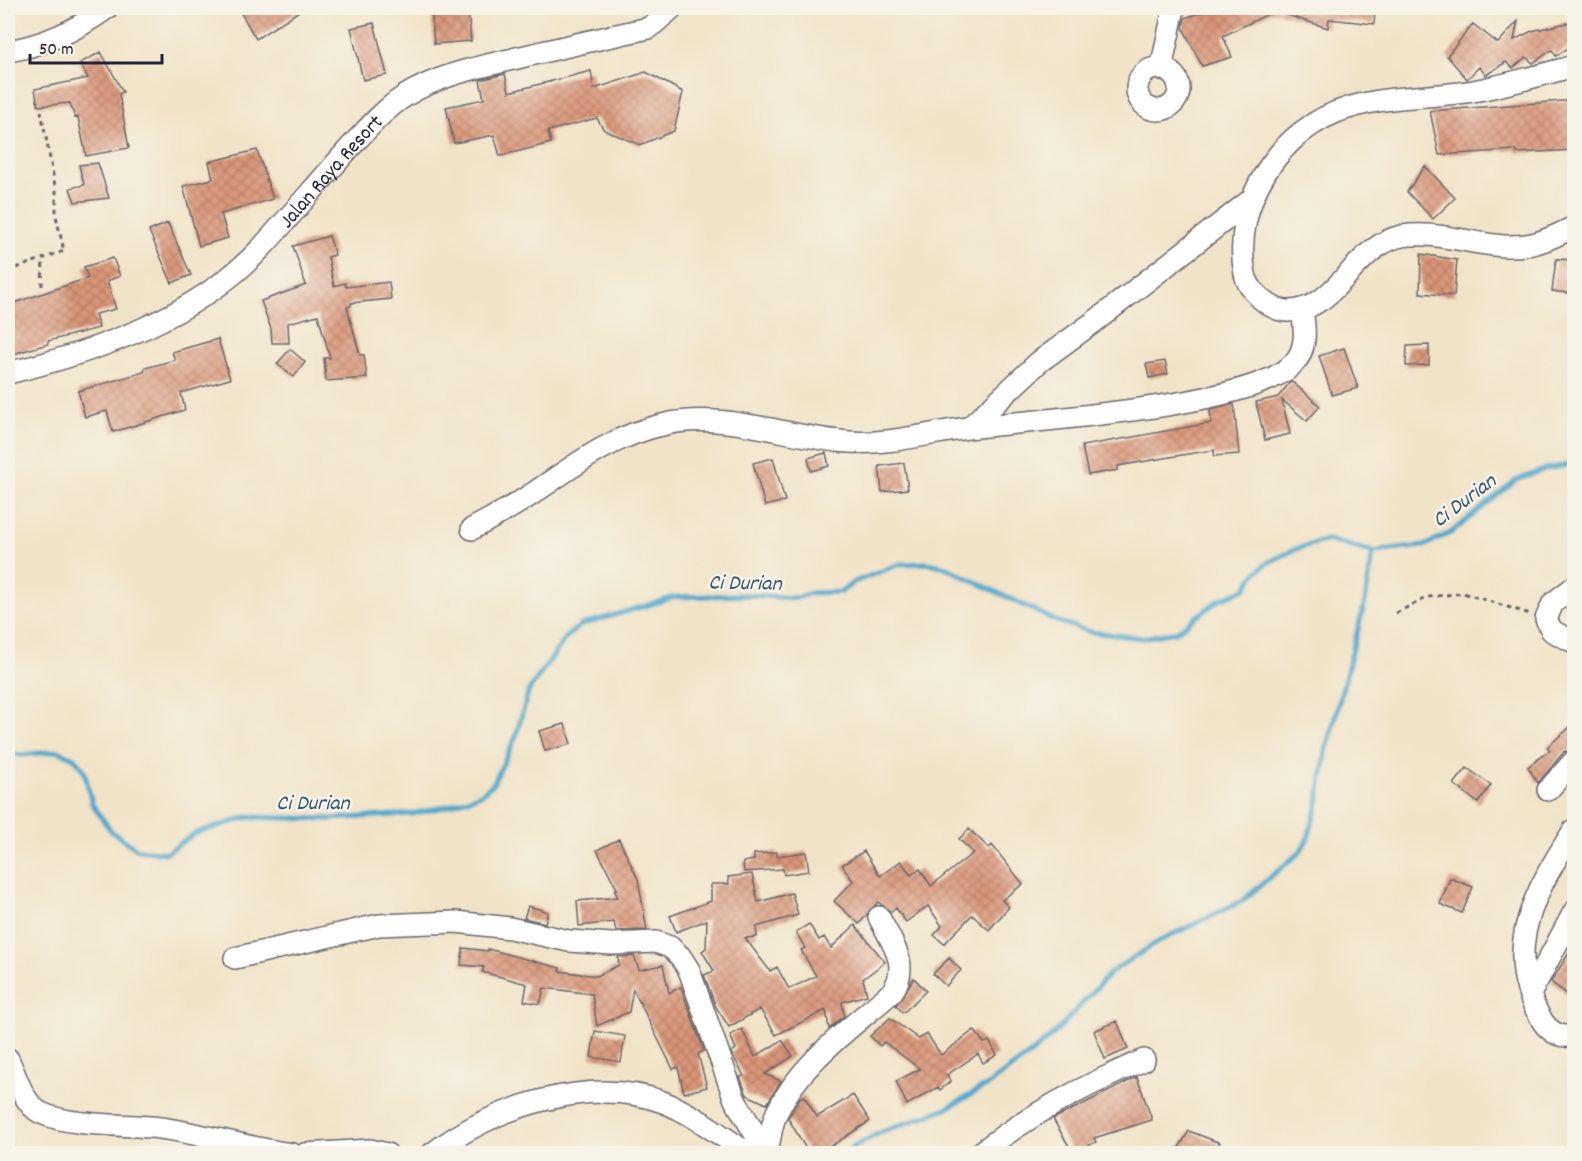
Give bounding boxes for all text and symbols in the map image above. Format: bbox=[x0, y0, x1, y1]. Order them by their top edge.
scale bar bbox=[30, 27, 162, 65]
text: 50 m bbox=[39, 38, 74, 63]
street label: Jalan Raya Resort bbox=[274, 109, 391, 236]
water label: Ci Durian bbox=[1426, 467, 1504, 536]
water label: Ci Durian bbox=[708, 568, 783, 601]
water label: Ci Durian bbox=[276, 789, 351, 820]

